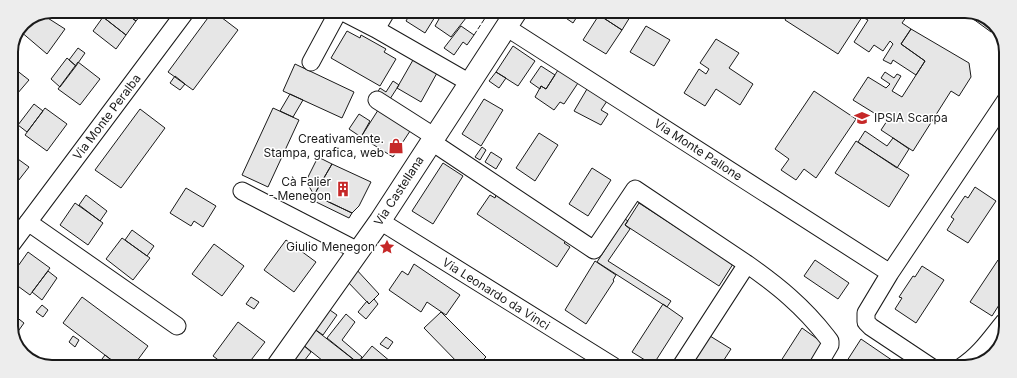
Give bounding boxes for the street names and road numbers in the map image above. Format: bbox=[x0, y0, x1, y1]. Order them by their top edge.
street label: Via Monte Peralba bbox=[69, 71, 144, 163]
street label: Via Monte Pallone bbox=[651, 115, 745, 184]
street label: Via Castellana bbox=[370, 153, 427, 228]
street label: Via Leonardo da Vinci bbox=[440, 254, 553, 333]

